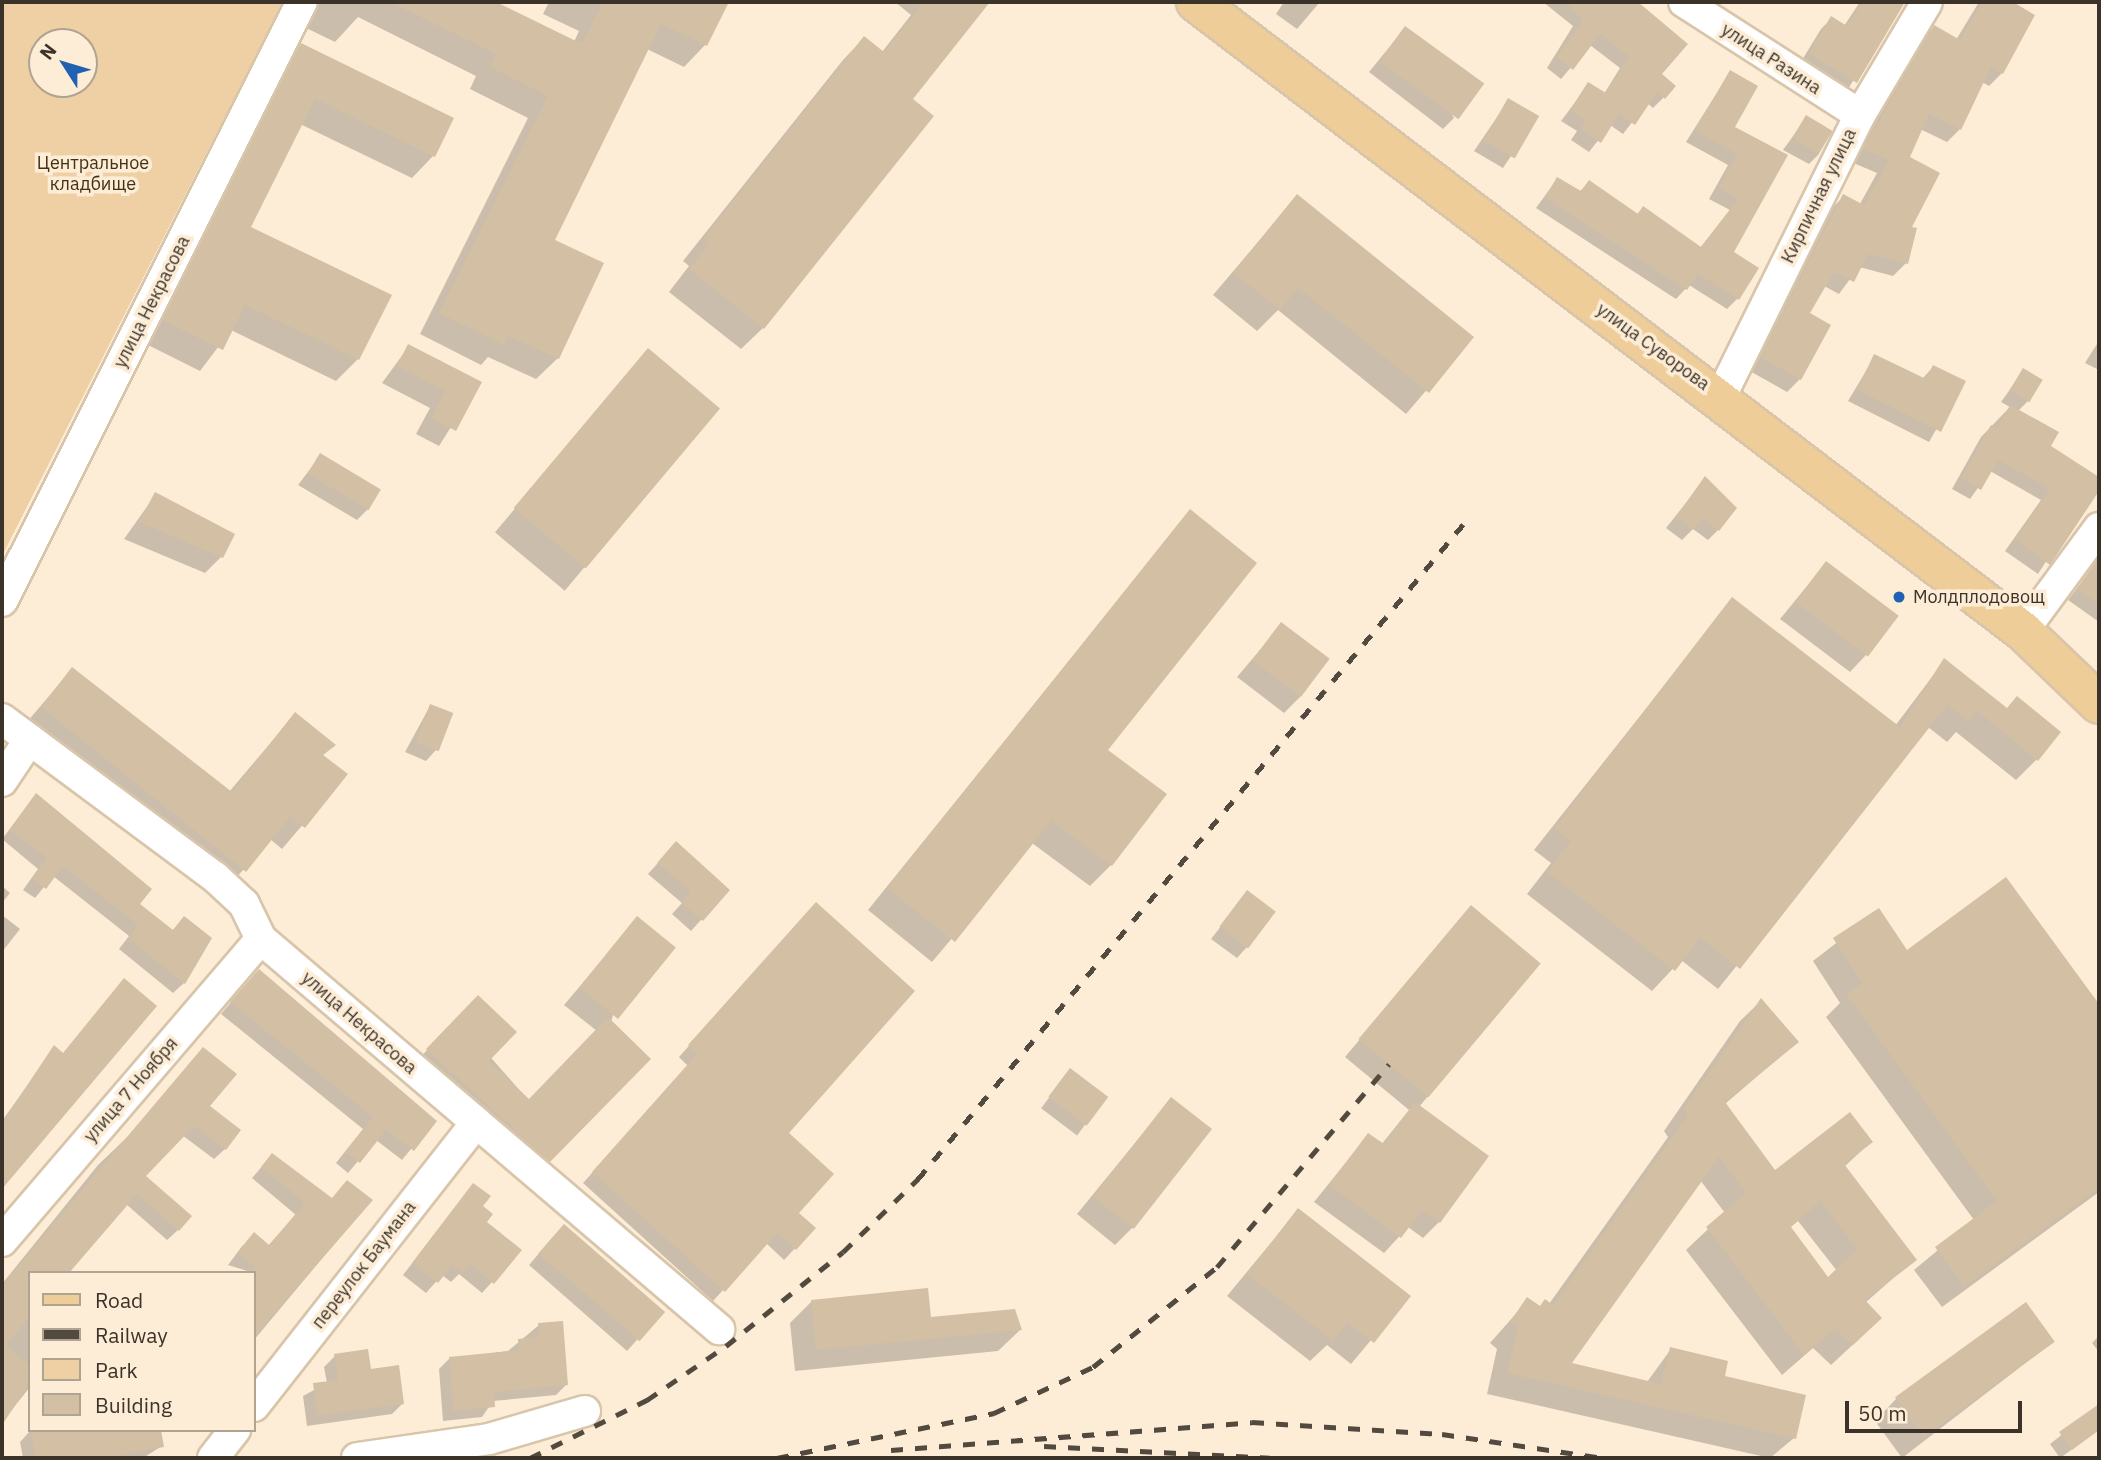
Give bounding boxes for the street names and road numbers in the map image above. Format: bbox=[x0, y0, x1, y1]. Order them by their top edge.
street label: улица Разина bbox=[1717, 19, 1825, 99]
street label: Кирпичная улица bbox=[1777, 125, 1861, 267]
street label: улица Некрасова bbox=[109, 232, 195, 372]
street label: улица Суворова bbox=[1592, 299, 1714, 395]
street label: улица Некрасова bbox=[297, 967, 421, 1079]
street label: улица 7 Ноября bbox=[80, 1033, 182, 1147]
street label: переулок Баумана bbox=[308, 1197, 420, 1333]

